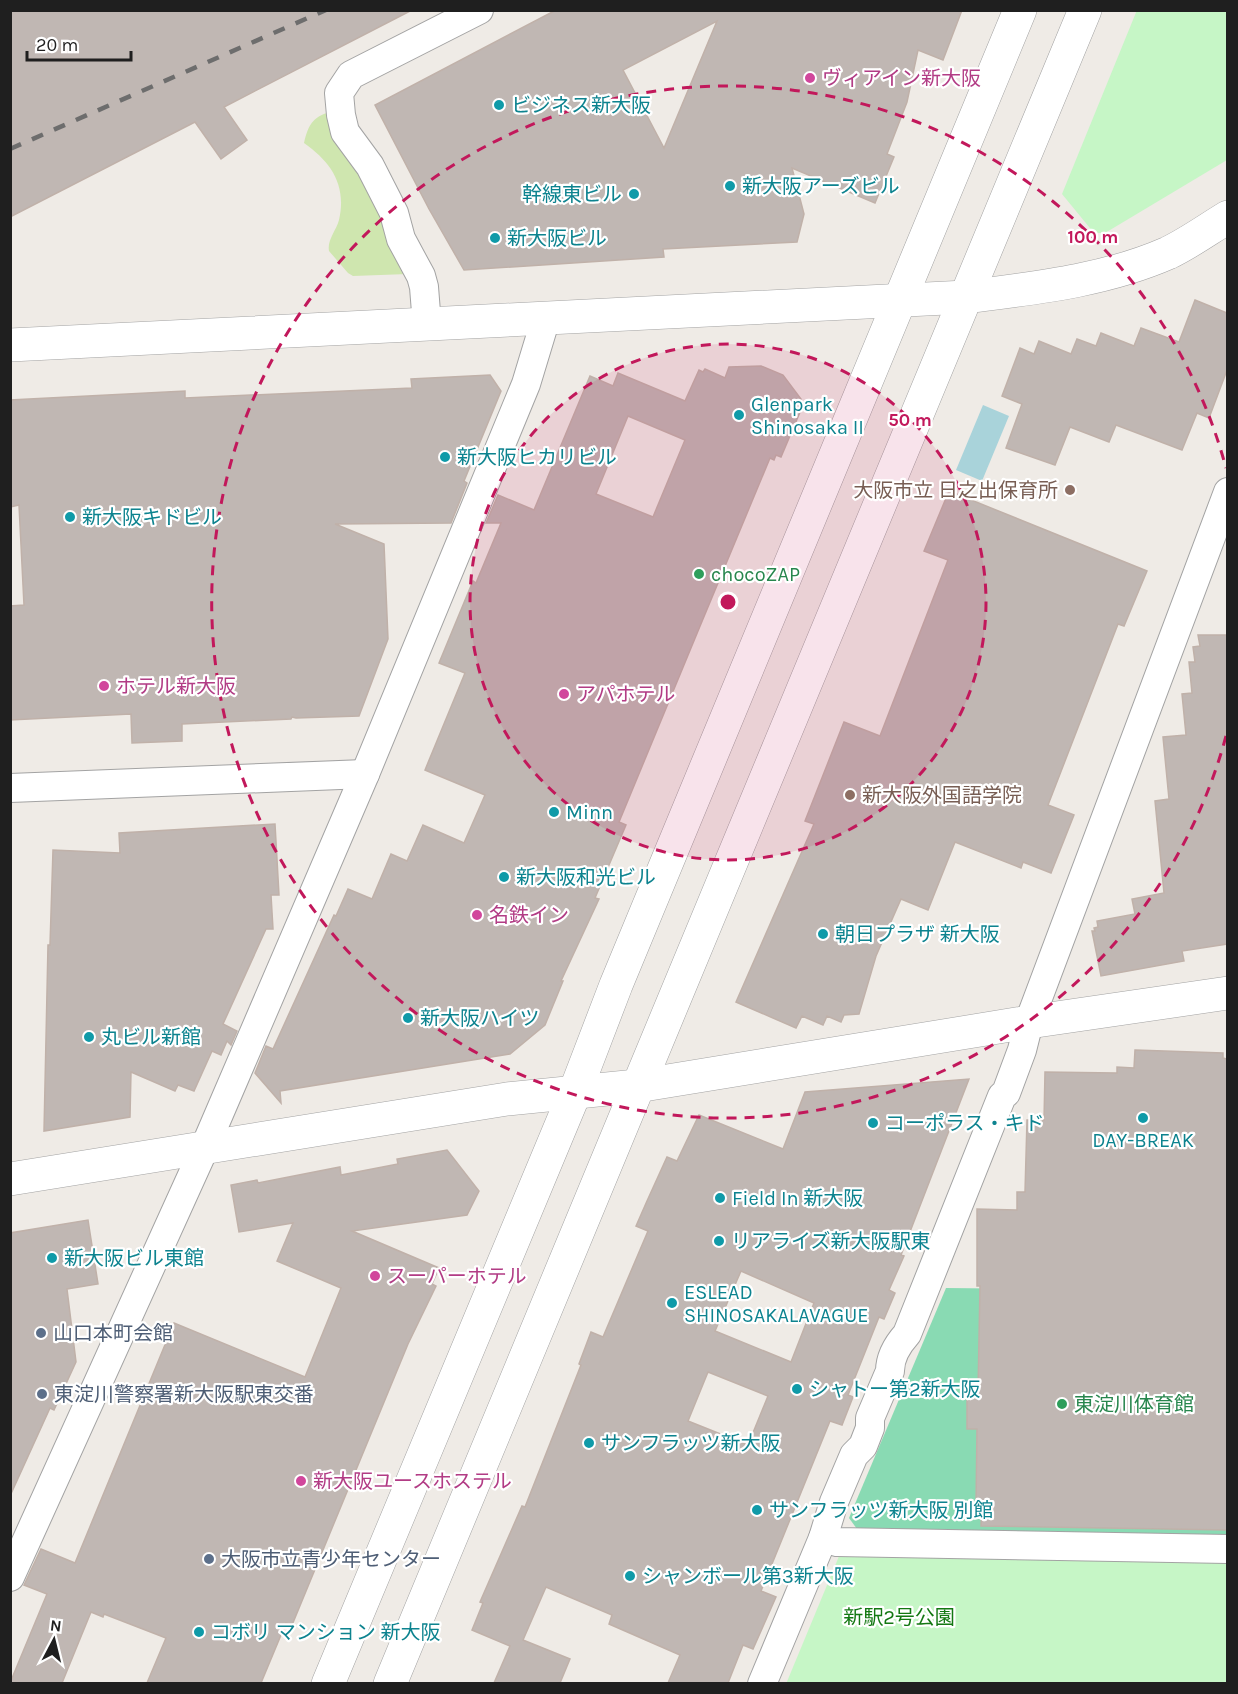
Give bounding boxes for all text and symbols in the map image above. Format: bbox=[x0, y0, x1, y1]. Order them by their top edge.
scale bar bbox=[27, 24, 130, 62]
text: 20 m bbox=[36, 34, 78, 56]
place label: ヴィアイン新大阪 bbox=[822, 67, 981, 90]
marker: ヴィアイン新大阪 bbox=[803, 71, 817, 85]
place label: ビジネス新大阪 bbox=[511, 94, 651, 117]
marker: ビジネス新大阪 bbox=[492, 98, 506, 112]
place label: 新大阪アーズビル bbox=[742, 175, 900, 198]
marker: 新大阪アーズビル bbox=[723, 179, 737, 193]
place label: 幹線東ビル bbox=[522, 183, 622, 206]
marker: 幹線東ビル bbox=[627, 187, 641, 201]
text: 100 m bbox=[1068, 226, 1118, 248]
place label: 新大阪ビル bbox=[507, 227, 607, 250]
marker: 新大阪ビル bbox=[488, 231, 502, 245]
place label: Glenpark Shinosaka II bbox=[751, 393, 864, 439]
marker: Glenpark Shinosaka II bbox=[732, 408, 746, 422]
text: 50 m bbox=[888, 409, 932, 431]
place label: 新大阪ヒカリビル bbox=[457, 446, 617, 469]
marker: 新大阪ヒカリビル bbox=[438, 450, 452, 464]
place label: 大阪市立 日之出保育所 bbox=[853, 479, 1058, 502]
marker: 大阪市立 日之出保育所 bbox=[1063, 483, 1077, 497]
place label: 新大阪キドビル bbox=[82, 506, 222, 529]
marker: 新大阪キドビル bbox=[63, 510, 77, 524]
place label: chocoZAP bbox=[711, 563, 800, 586]
marker: chocoZAP bbox=[692, 567, 706, 581]
centre of rings bbox=[718, 592, 738, 612]
place label: ホテル新大阪 bbox=[116, 675, 236, 698]
marker: ホテル新大阪 bbox=[97, 679, 111, 693]
place label: アパホテル bbox=[576, 683, 676, 706]
marker: アパホテル bbox=[557, 687, 571, 701]
place label: 新大阪外国語学院 bbox=[862, 784, 1022, 807]
marker: 新大阪外国語学院 bbox=[843, 788, 857, 802]
place label: Minn bbox=[566, 801, 613, 824]
marker: Minn bbox=[547, 805, 561, 819]
place label: 新大阪和光ビル bbox=[516, 866, 656, 889]
marker: 新大阪和光ビル bbox=[497, 870, 511, 884]
place label: 名鉄イン bbox=[489, 904, 569, 927]
marker: 名鉄イン bbox=[470, 908, 484, 922]
place label: 朝日プラザ 新大阪 bbox=[835, 923, 1000, 946]
marker: 朝日プラザ 新大阪 bbox=[816, 927, 830, 941]
place label: 新大阪ハイツ bbox=[420, 1007, 540, 1030]
marker: 新大阪ハイツ bbox=[401, 1011, 415, 1025]
place label: 丸ビル新館 bbox=[101, 1026, 201, 1049]
marker: 丸ビル新館 bbox=[82, 1030, 96, 1044]
marker: DAY-BREAK bbox=[1136, 1111, 1150, 1125]
place label: コーポラス・キド bbox=[885, 1112, 1045, 1135]
marker: コーポラス・キド bbox=[866, 1116, 880, 1130]
place label: DAY-BREAK bbox=[1092, 1129, 1194, 1152]
place label: Field In 新大阪 bbox=[732, 1187, 863, 1210]
marker: Field In 新大阪 bbox=[713, 1191, 727, 1205]
place label: リアライズ新大阪駅東 bbox=[731, 1230, 930, 1253]
marker: リアライズ新大阪駅東 bbox=[712, 1234, 726, 1248]
place label: 新大阪ビル東館 bbox=[64, 1247, 204, 1270]
marker: 新大阪ビル東館 bbox=[45, 1251, 59, 1265]
place label: スーパーホテル bbox=[387, 1265, 527, 1288]
marker: スーパーホテル bbox=[368, 1269, 382, 1283]
place label: ESLEAD SHINOSAKALAVAGUE bbox=[684, 1281, 868, 1327]
marker: ESLEAD SHINOSAKALAVAGUE bbox=[665, 1296, 679, 1310]
place label: 山口本町会館 bbox=[53, 1322, 173, 1345]
marker: 山口本町会館 bbox=[34, 1326, 48, 1340]
place label: シャトー第2新大阪 bbox=[809, 1378, 981, 1401]
marker: シャトー第2新大阪 bbox=[790, 1382, 804, 1396]
place label: 東淀川警察署新大阪駅東交番 bbox=[54, 1383, 314, 1406]
marker: 東淀川警察署新大阪駅東交番 bbox=[35, 1387, 49, 1401]
place label: 東淀川体育館 bbox=[1074, 1393, 1194, 1416]
marker: 東淀川体育館 bbox=[1055, 1397, 1069, 1411]
place label: サンフラッツ新大阪 bbox=[601, 1432, 780, 1455]
marker: サンフラッツ新大阪 bbox=[582, 1436, 596, 1450]
place label: 新大阪ユースホステル bbox=[313, 1470, 512, 1493]
marker: 新大阪ユースホステル bbox=[294, 1474, 308, 1488]
place label: サンフラッツ新大阪 別館 bbox=[769, 1499, 993, 1522]
marker: サンフラッツ新大阪 別館 bbox=[750, 1503, 764, 1517]
place label: 大阪市立青少年センター bbox=[221, 1548, 441, 1571]
marker: 大阪市立青少年センター bbox=[202, 1552, 216, 1566]
place label: シャンボール第3新大阪 bbox=[642, 1565, 854, 1588]
marker: シャンボール第3新大阪 bbox=[623, 1569, 637, 1583]
park label: 新駅2号公園 bbox=[843, 1606, 955, 1629]
north arrow bbox=[24, 1610, 84, 1670]
text: N bbox=[49, 1615, 63, 1636]
place label: コボリ マンション 新大阪 bbox=[211, 1621, 441, 1644]
marker: コボリ マンション 新大阪 bbox=[192, 1625, 206, 1639]

